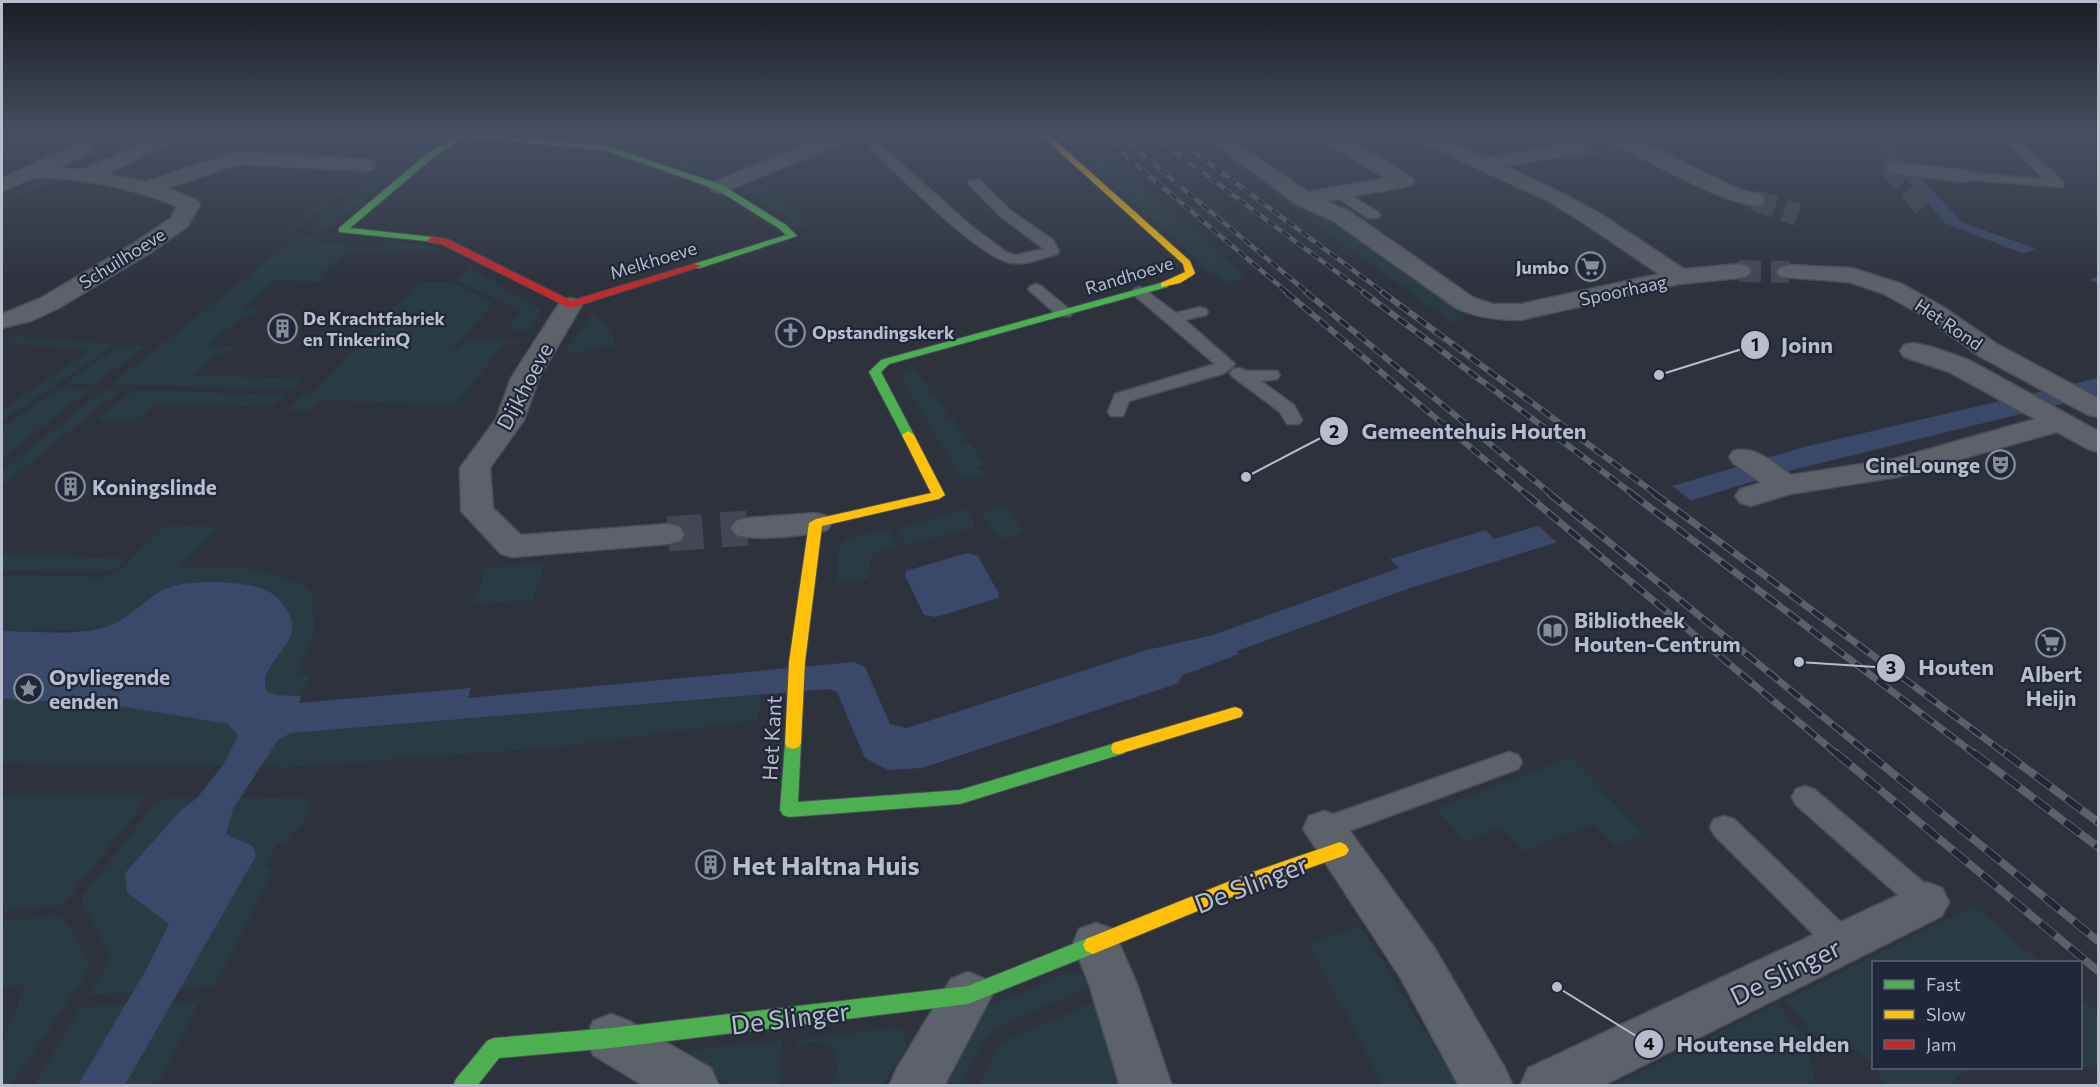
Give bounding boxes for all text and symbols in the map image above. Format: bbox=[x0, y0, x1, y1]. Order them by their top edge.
street label: Schuilhoeve bbox=[75, 223, 169, 293]
street label: Melkhoeve bbox=[607, 236, 699, 284]
street label: Randhoeve bbox=[1082, 251, 1176, 299]
supermarket icon: Jumbo bbox=[1574, 251, 1606, 283]
place label: Jumbo bbox=[1516, 256, 1569, 278]
street label: Spoorhaag bbox=[1577, 270, 1669, 310]
street label: Het Rond bbox=[1911, 293, 1987, 355]
place label: De Krachtfabriek en TinkerinQ bbox=[303, 307, 445, 350]
building icon: De Krachtfabriek en TinkerinQ bbox=[266, 312, 298, 344]
church icon: Opstandingskerk bbox=[775, 316, 807, 348]
place label: Opstandingskerk bbox=[812, 321, 955, 343]
callout: Joinn bbox=[1740, 325, 1845, 365]
text: Joinn bbox=[1781, 331, 1833, 358]
text: 1 bbox=[1751, 333, 1759, 355]
street label: Dijkhoeve bbox=[491, 338, 557, 434]
callout: Gemeentehuis Houten bbox=[1319, 411, 1598, 451]
text: Gemeentehuis Houten bbox=[1361, 417, 1587, 444]
text: 2 bbox=[1329, 420, 1339, 442]
theatre icon: CineLounge bbox=[1985, 448, 2017, 480]
place label: CineLounge bbox=[1865, 452, 1980, 477]
building icon: Koningslinde bbox=[55, 470, 87, 502]
place label: Koningslinde bbox=[92, 474, 217, 499]
place label: Bibliotheek Houten-Centrum bbox=[1574, 607, 1741, 656]
library icon: Bibliotheek Houten-Centrum bbox=[1537, 615, 1569, 647]
supermarket icon: Albert Heijn bbox=[2035, 626, 2067, 658]
callout: Houten bbox=[1876, 648, 2005, 688]
text: Houten bbox=[1918, 653, 1994, 680]
text: 3 bbox=[1886, 656, 1896, 678]
place label: Albert Heijn bbox=[2020, 661, 2082, 710]
place label: Opvliegende eenden bbox=[49, 664, 170, 713]
place icon: Opvliegende eenden bbox=[12, 672, 44, 704]
street label: Het Kant bbox=[756, 695, 786, 781]
street label: De Slinger bbox=[1190, 847, 1312, 919]
building icon: Het Haltna Huis bbox=[695, 848, 727, 880]
place label: Het Haltna Huis bbox=[732, 849, 920, 880]
street label: De Slinger bbox=[1725, 931, 1845, 1011]
legend bbox=[1872, 961, 2082, 1069]
text: Fast bbox=[1926, 973, 1961, 995]
street label: De Slinger bbox=[729, 994, 851, 1040]
text: Slow bbox=[1926, 1003, 1966, 1025]
callout: Houtense Helden bbox=[1634, 1024, 1861, 1064]
text: Houtense Helden bbox=[1676, 1030, 1850, 1057]
text: 4 bbox=[1643, 1032, 1655, 1054]
text: Jam bbox=[1926, 1033, 1956, 1055]

